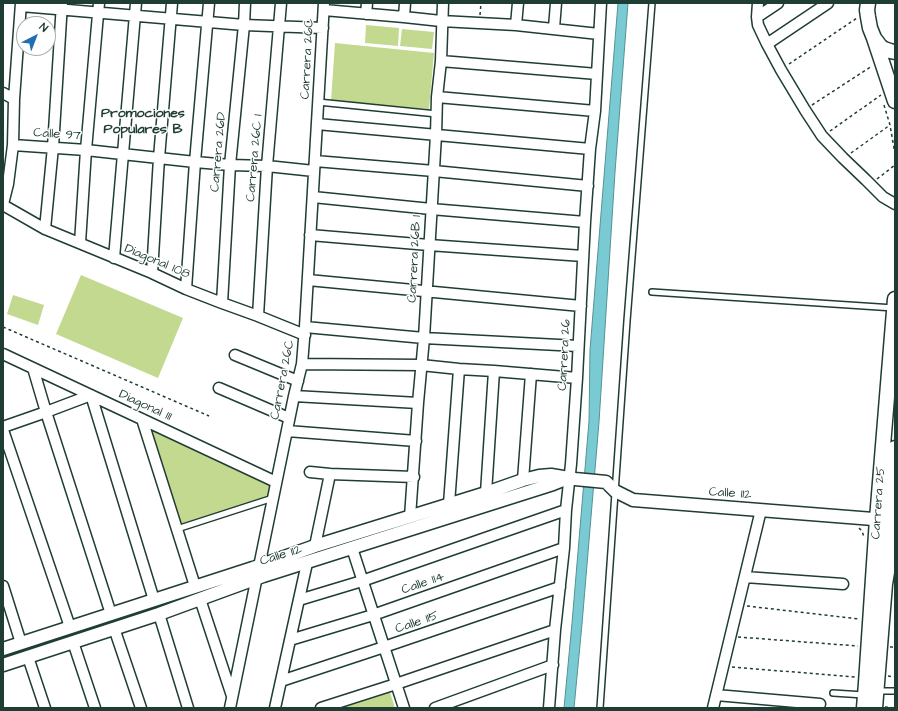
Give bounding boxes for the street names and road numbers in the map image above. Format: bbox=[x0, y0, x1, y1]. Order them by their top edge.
street label: Carrera 26C bbox=[298, 18, 318, 100]
street label: Carrera 26D bbox=[208, 111, 230, 193]
street label: Carrera 26C 1 bbox=[243, 114, 267, 202]
street label: Calle 97 bbox=[33, 126, 81, 144]
street label: Carrera 26B 1 bbox=[405, 215, 425, 303]
street label: Diagonal 108 bbox=[122, 241, 192, 283]
street label: Carrera 26 bbox=[555, 319, 575, 391]
street label: Carrera 26C bbox=[268, 339, 298, 421]
street label: Diagonal 111 bbox=[116, 387, 174, 425]
street label: Carrera 25 bbox=[869, 466, 889, 540]
street label: Calle 112 bbox=[708, 485, 752, 503]
street label: Calle 112 bbox=[258, 542, 304, 570]
street label: Calle 114 bbox=[400, 569, 446, 599]
street label: Calle 115 bbox=[393, 608, 441, 638]

